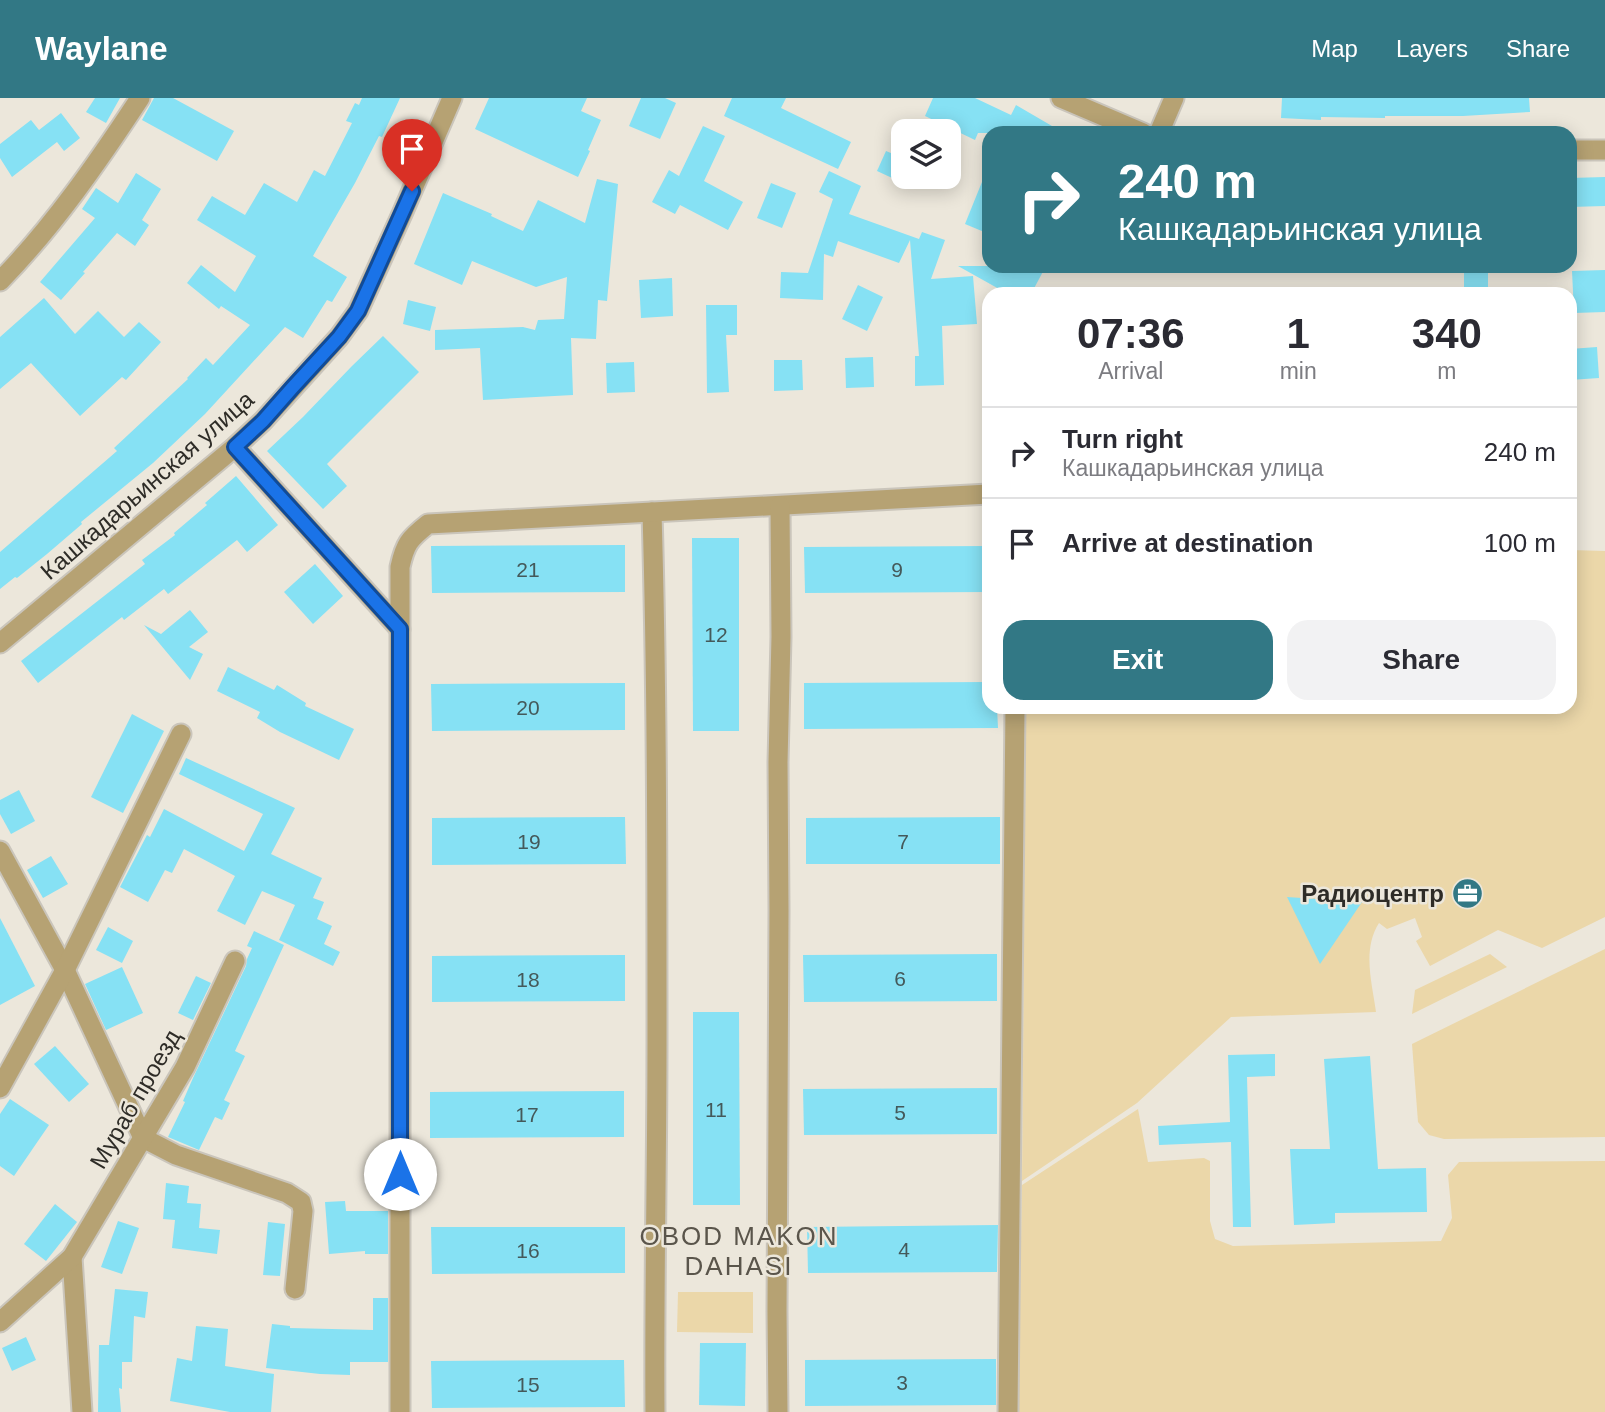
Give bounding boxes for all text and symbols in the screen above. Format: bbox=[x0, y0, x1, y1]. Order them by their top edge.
text: Waylane bbox=[35, 30, 168, 67]
text: Map bbox=[1311, 35, 1358, 62]
text: Layers bbox=[1396, 35, 1468, 62]
text: Share bbox=[1506, 35, 1570, 62]
pin bbox=[382, 119, 442, 191]
map controls bbox=[891, 119, 961, 189]
button: layers bbox=[891, 119, 961, 189]
icon: arrive bbox=[393, 130, 431, 168]
icon: right bbox=[1003, 154, 1094, 245]
text: 240 m bbox=[1118, 154, 1257, 208]
text: Кашкадарьинская улица bbox=[1118, 211, 1482, 247]
text: 07:36 bbox=[1077, 310, 1185, 357]
text: 1 bbox=[1286, 310, 1310, 357]
text: 340 bbox=[1412, 310, 1482, 357]
text: Arrival bbox=[1098, 358, 1163, 384]
text: min bbox=[1280, 358, 1317, 384]
text: m bbox=[1437, 358, 1456, 384]
street label: Кашкадарьинская улица bbox=[35, 385, 259, 585]
text: Turn right bbox=[1062, 424, 1183, 454]
icon: right bbox=[1003, 434, 1041, 472]
text: 240 m bbox=[1484, 437, 1556, 467]
text: Кашкадарьинская улица bbox=[1062, 455, 1323, 481]
icon: arrive bbox=[1003, 525, 1041, 563]
text: Arrive at destination bbox=[1062, 528, 1313, 558]
text: 100 m bbox=[1484, 528, 1556, 558]
house number: 21 bbox=[516, 558, 540, 581]
house number: 9 bbox=[891, 558, 903, 581]
button: Exit bbox=[1003, 620, 1273, 700]
button: Share bbox=[1287, 620, 1556, 700]
house number: 12 bbox=[704, 623, 728, 646]
house number: 20 bbox=[516, 696, 540, 719]
house number: 19 bbox=[517, 830, 541, 853]
house number: 7 bbox=[897, 830, 909, 853]
office icon: Радиоцентр bbox=[1450, 876, 1484, 910]
place label: Радиоцентр bbox=[1301, 880, 1444, 907]
house number: 6 bbox=[894, 967, 906, 990]
house number: 18 bbox=[516, 968, 540, 991]
street label: Мураб проезд bbox=[84, 1025, 186, 1173]
house number: 11 bbox=[705, 1098, 727, 1121]
house number: 5 bbox=[894, 1101, 906, 1124]
house number: 17 bbox=[515, 1103, 539, 1126]
position arrow bbox=[363, 1137, 437, 1211]
district label: OBOD MAKON DAHASI bbox=[639, 1221, 839, 1281]
house number: 4 bbox=[898, 1238, 910, 1261]
house number: 16 bbox=[516, 1239, 540, 1262]
house number: 3 bbox=[896, 1371, 908, 1394]
house number: 15 bbox=[516, 1373, 540, 1396]

